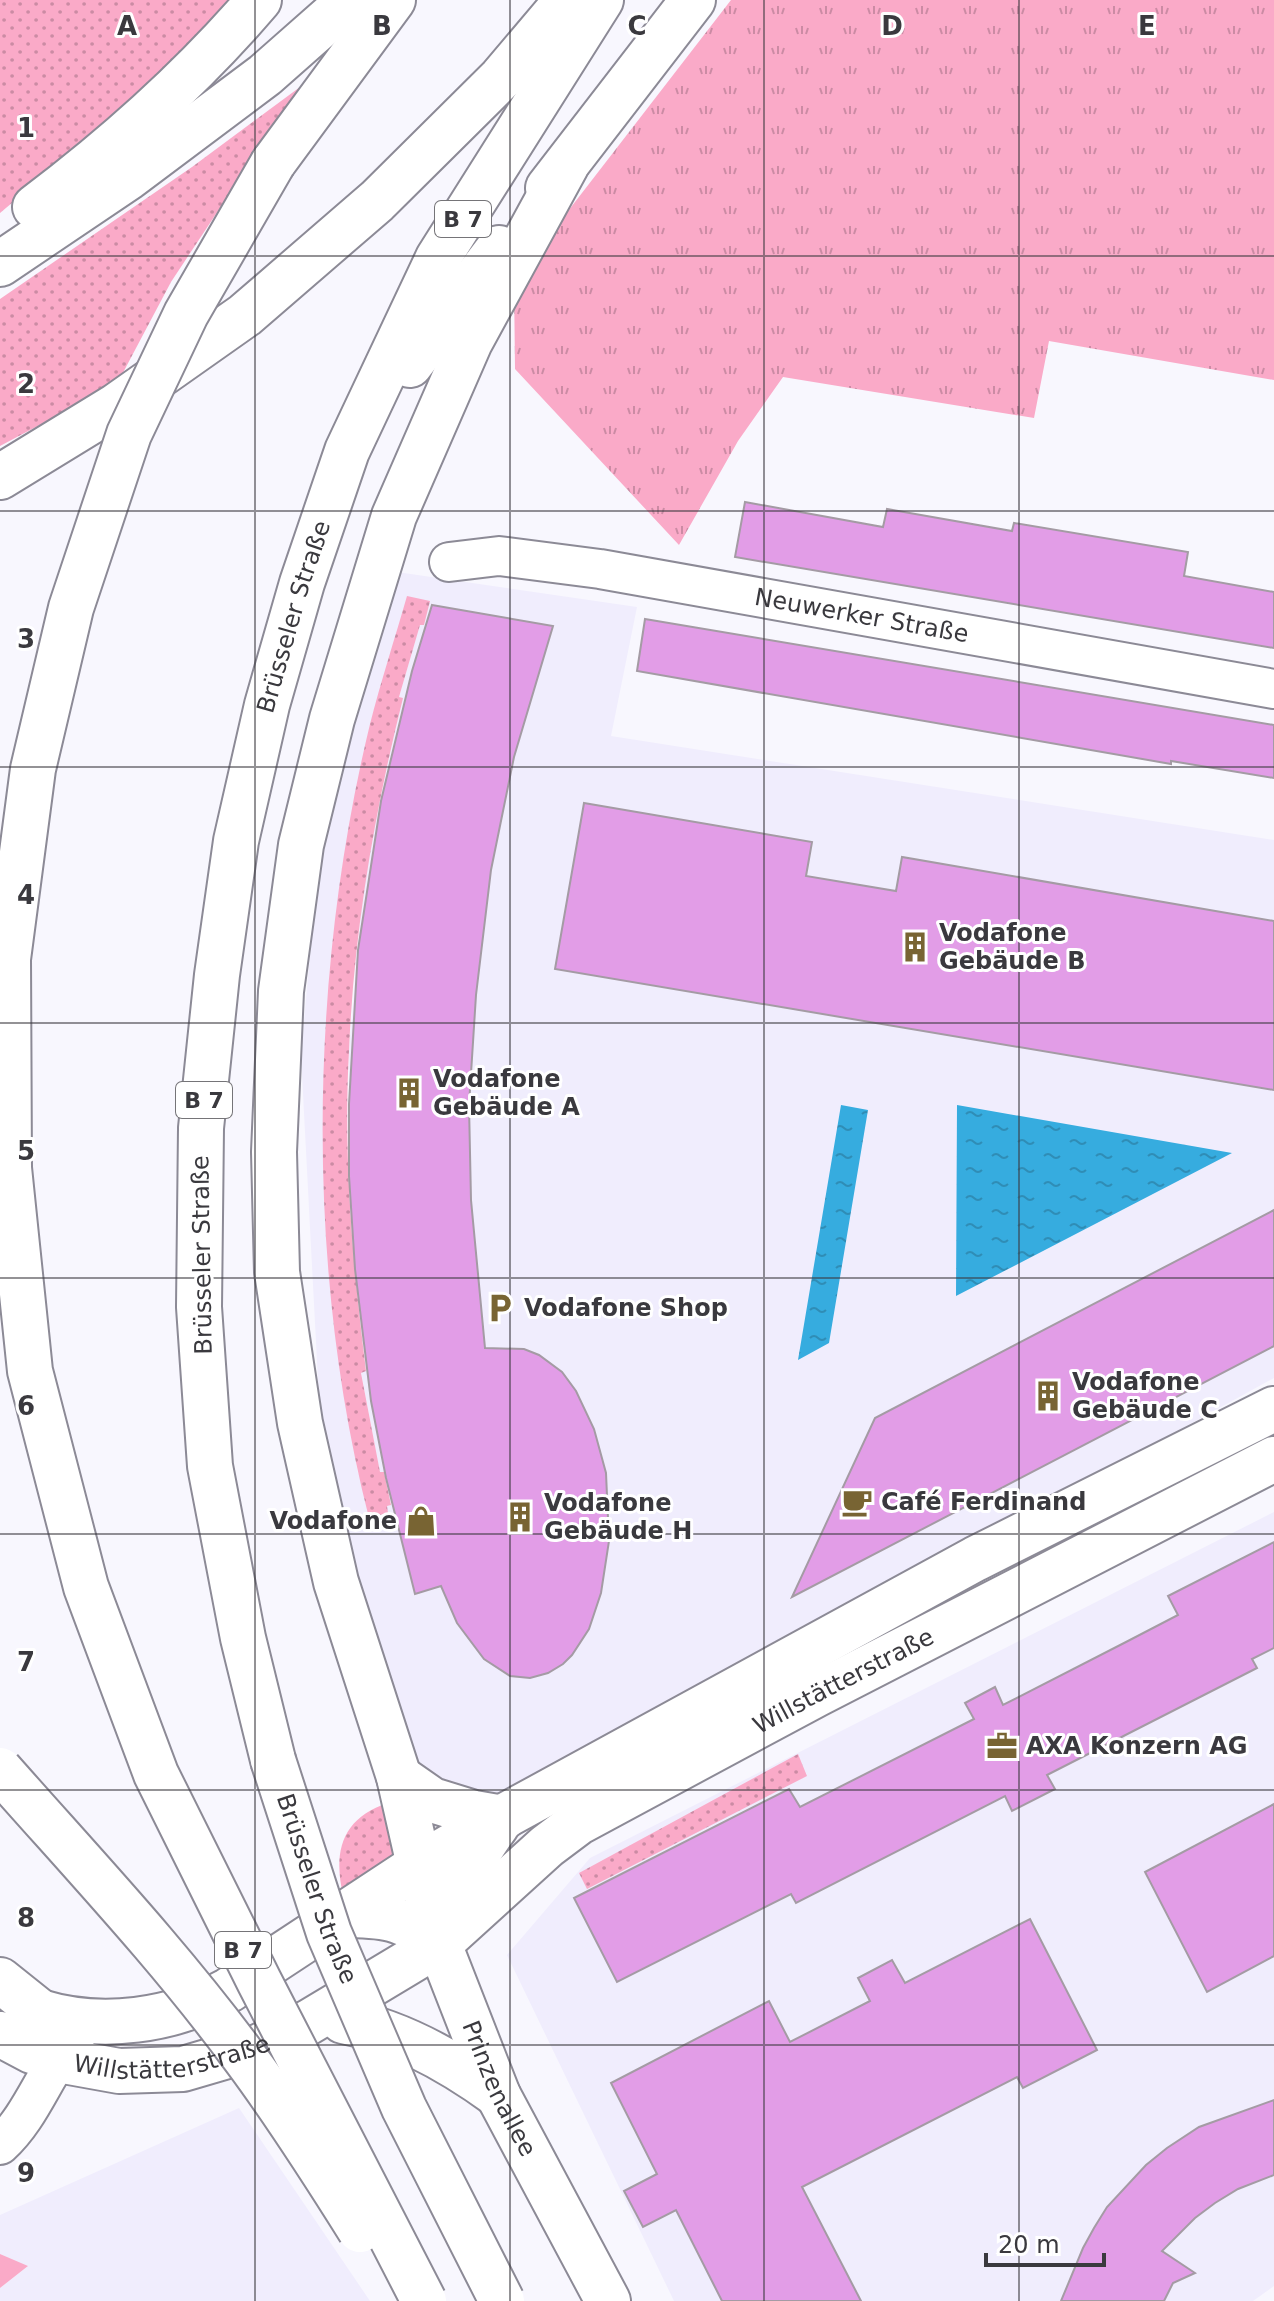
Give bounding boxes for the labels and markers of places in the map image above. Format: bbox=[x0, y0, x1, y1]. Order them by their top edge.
place label: Vodafone Gebäude B bbox=[939, 919, 1086, 975]
building icon: Vodafone Gebäude B bbox=[898, 930, 932, 964]
place label: Vodafone Gebäude A bbox=[433, 1065, 580, 1121]
building icon: Vodafone Gebäude A bbox=[392, 1076, 426, 1110]
parking icon: Vodafone Shop bbox=[483, 1291, 517, 1325]
place label: Vodafone Shop bbox=[524, 1294, 728, 1322]
place label: Vodafone Gebäude C bbox=[1072, 1368, 1218, 1424]
building icon: Vodafone Gebäude C bbox=[1031, 1379, 1065, 1413]
cafe icon: Café Ferdinand bbox=[840, 1485, 874, 1519]
place label: Café Ferdinand bbox=[881, 1488, 1086, 1516]
place label: Vodafone Gebäude H bbox=[544, 1489, 692, 1545]
building icon: Vodafone Gebäude H bbox=[503, 1500, 537, 1534]
shop icon: Vodafone bbox=[404, 1504, 438, 1538]
place label: Vodafone bbox=[270, 1507, 397, 1535]
office icon: AXA Konzern AG bbox=[985, 1729, 1019, 1763]
place label: AXA Konzern AG bbox=[1026, 1732, 1248, 1760]

